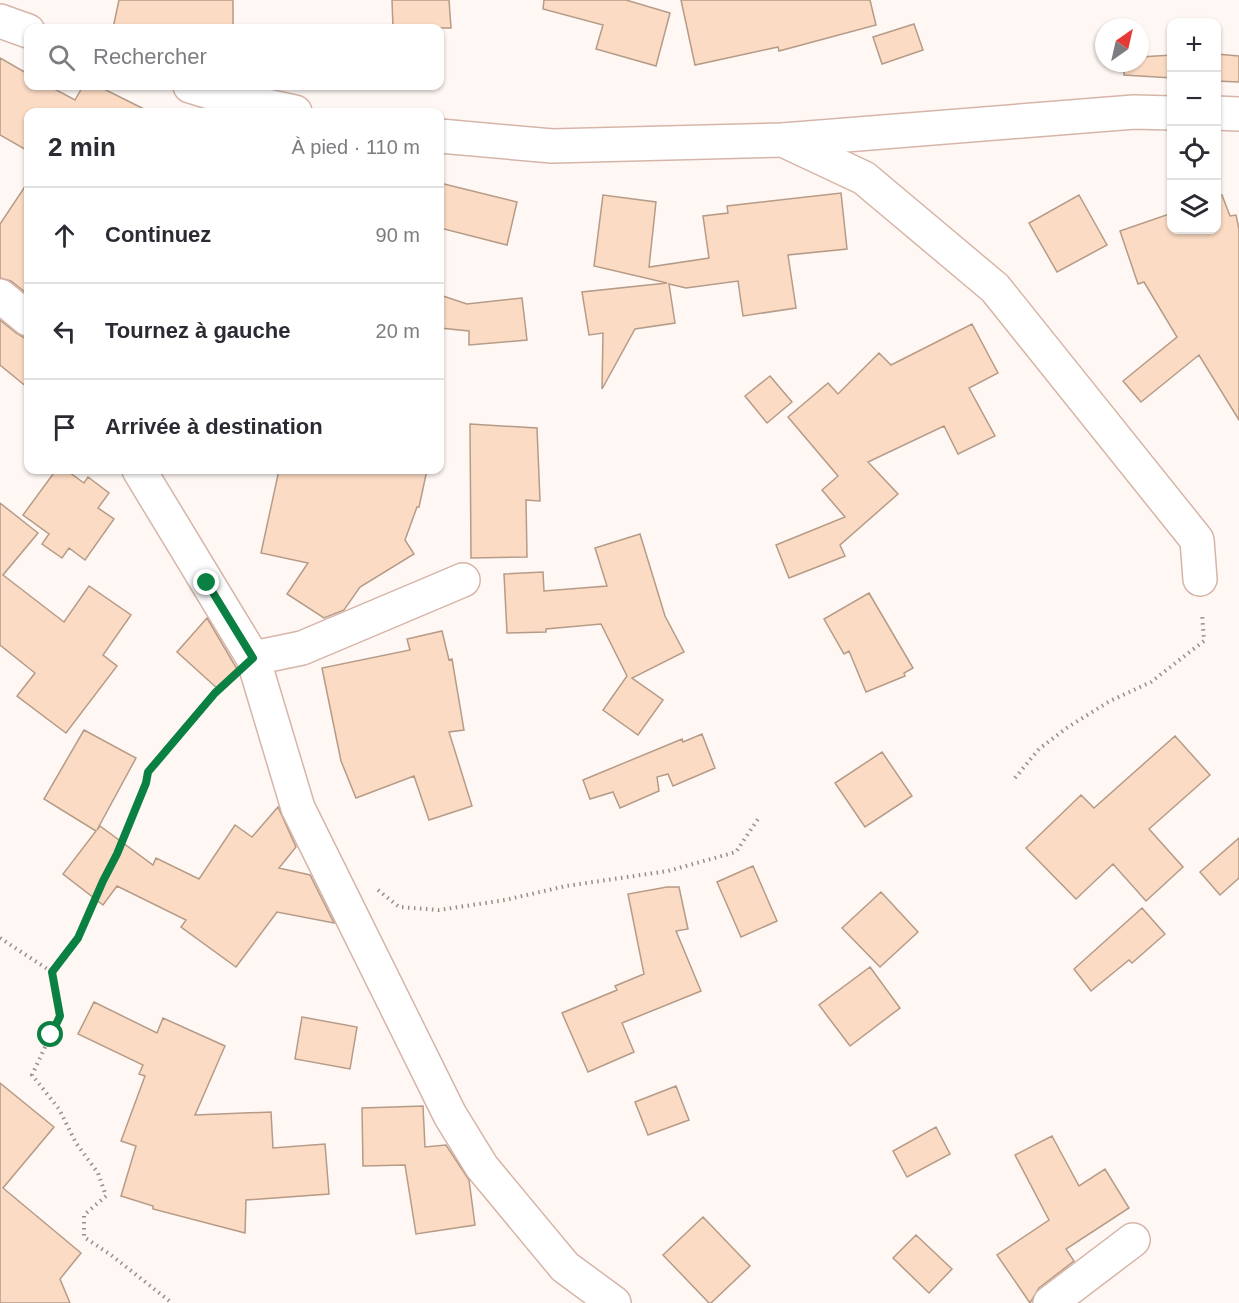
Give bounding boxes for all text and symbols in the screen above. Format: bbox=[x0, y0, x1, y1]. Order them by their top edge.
north arrow bbox=[1095, 18, 1149, 72]
map controls bbox=[1167, 18, 1221, 234]
button: + bbox=[1167, 18, 1221, 72]
search box bbox=[24, 24, 444, 90]
icon: search bbox=[45, 41, 78, 74]
text: Rechercher bbox=[93, 44, 207, 69]
button: − bbox=[1167, 72, 1221, 126]
button: locate bbox=[1167, 126, 1221, 180]
text: 2 min bbox=[48, 132, 116, 162]
text: À pied · 110 m bbox=[291, 136, 420, 158]
button: layers bbox=[1167, 180, 1221, 234]
icon: ahead bbox=[48, 219, 81, 252]
text: Continuez bbox=[105, 222, 211, 247]
text: 90 m bbox=[376, 224, 420, 246]
icon: left bbox=[48, 315, 81, 348]
text: Tournez à gauche bbox=[105, 318, 290, 343]
text: 20 m bbox=[376, 320, 420, 342]
icon: arrive bbox=[48, 411, 81, 444]
text: Arrivée à destination bbox=[105, 414, 323, 439]
route end bbox=[193, 569, 219, 595]
route start bbox=[37, 1021, 63, 1047]

